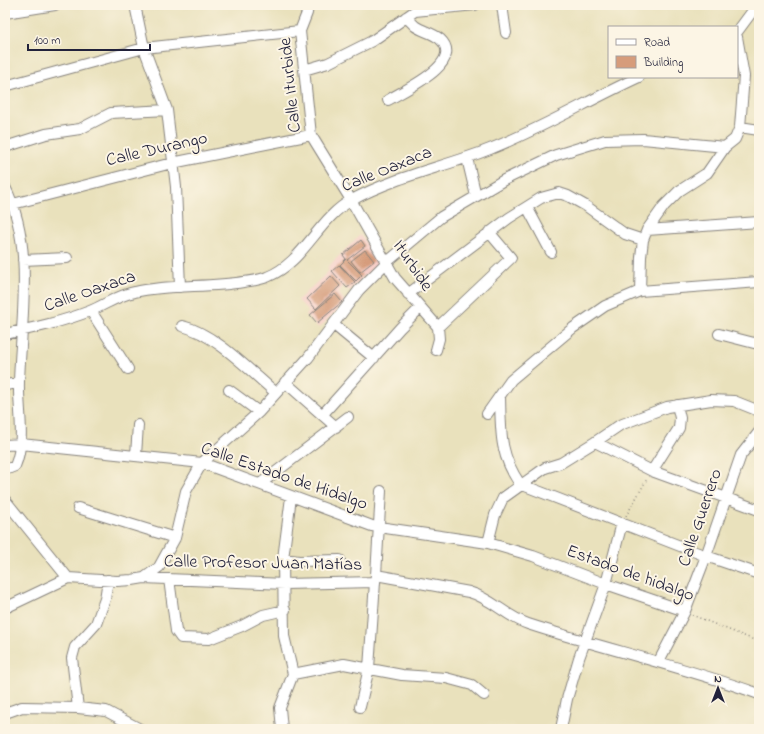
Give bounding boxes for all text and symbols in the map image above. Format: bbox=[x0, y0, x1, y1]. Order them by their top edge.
scale bar bbox=[28, 26, 150, 52]
legend bbox=[608, 26, 738, 78]
text: 100 m bbox=[34, 32, 61, 50]
text: Road bbox=[644, 34, 670, 52]
street label: Calle Iturbide bbox=[273, 35, 309, 134]
text: Building bbox=[643, 54, 683, 73]
street label: Calle Durango bbox=[104, 126, 210, 175]
street label: Calle Oaxaca bbox=[338, 140, 436, 200]
street label: Iturbide bbox=[385, 235, 439, 298]
street label: Calle Oaxaca bbox=[41, 264, 139, 320]
street label: Calle Estado de Hidalgo bbox=[197, 436, 371, 519]
street label: Calle Guerrero bbox=[672, 466, 730, 570]
street label: Estado de hidalgo bbox=[562, 539, 698, 610]
street label: Calle Profesor Juan Matías bbox=[164, 549, 362, 579]
north arrow bbox=[698, 668, 738, 708]
text: N bbox=[714, 671, 722, 687]

